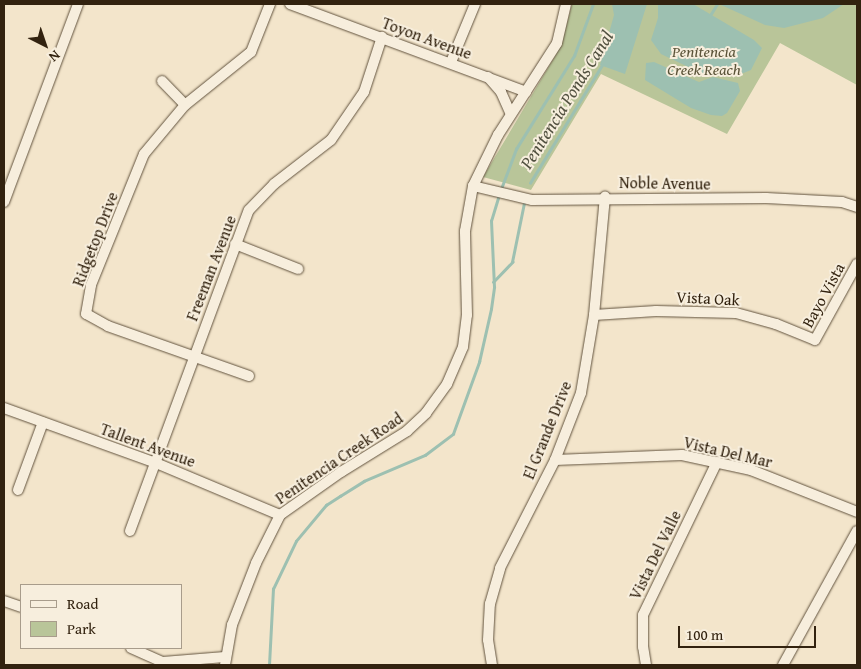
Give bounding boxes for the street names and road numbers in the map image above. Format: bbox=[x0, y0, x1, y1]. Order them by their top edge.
street label: Toyon Avenue bbox=[380, 13, 474, 63]
street label: Noble Avenue bbox=[619, 173, 711, 193]
street label: Ridgetop Drive bbox=[68, 189, 122, 289]
street label: Freeman Avenue bbox=[182, 213, 240, 323]
street label: Bayo Vista bbox=[798, 260, 848, 330]
street label: Vista Oak bbox=[676, 287, 740, 309]
street label: El Grande Drive bbox=[519, 378, 575, 482]
street label: Penitencia Creek Road bbox=[272, 408, 406, 508]
street label: Tallent Avenue bbox=[98, 419, 198, 471]
street label: Vista Del Mar bbox=[682, 432, 774, 472]
street label: Vista Del Valle bbox=[625, 507, 685, 603]

